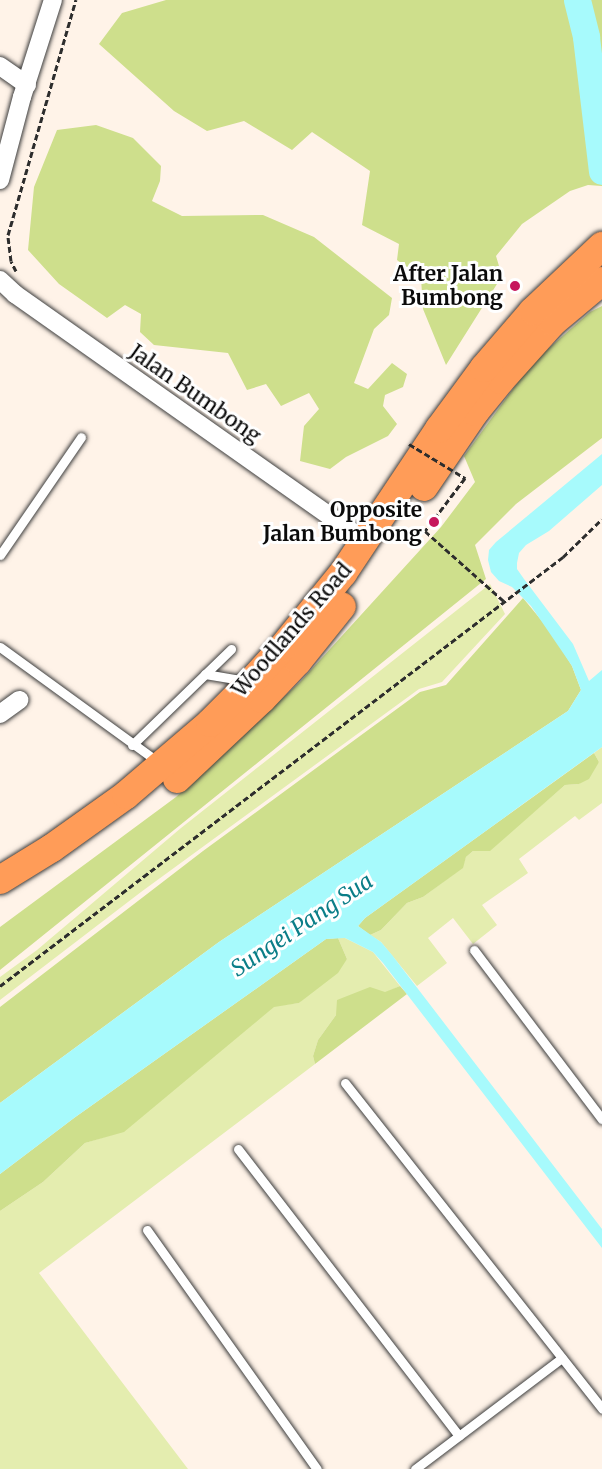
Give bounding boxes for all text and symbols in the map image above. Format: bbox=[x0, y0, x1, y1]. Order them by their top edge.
place label: After Jalan Bumbong bbox=[393, 261, 503, 311]
marker: After Jalan Bumbong bbox=[508, 279, 522, 293]
street label: Jalan Bumbong bbox=[124, 339, 266, 449]
place label: Opposite Jalan Bumbong bbox=[263, 497, 422, 547]
marker: Opposite Jalan Bumbong bbox=[427, 515, 441, 529]
street label: Woodlands Road bbox=[227, 558, 357, 702]
water label: Sungei Pang Sua bbox=[226, 868, 378, 982]

